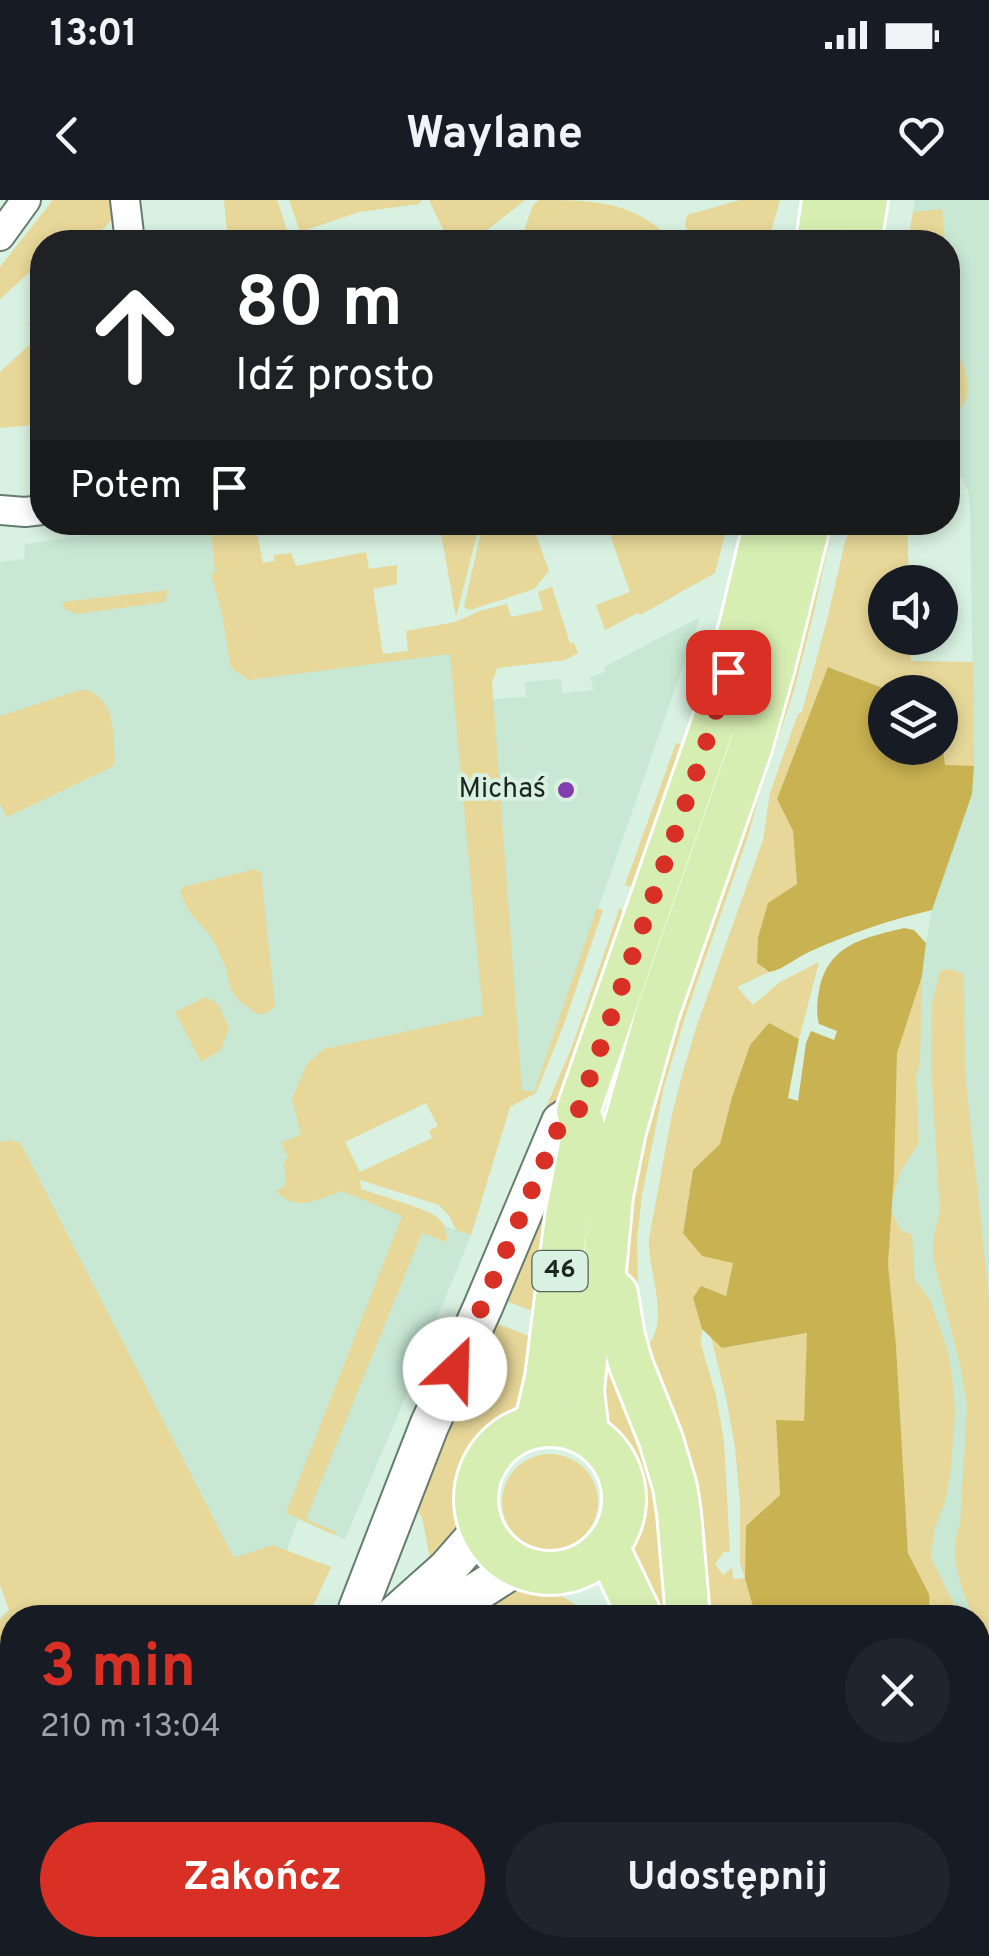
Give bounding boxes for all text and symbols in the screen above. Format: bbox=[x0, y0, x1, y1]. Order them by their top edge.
text: 13:01 bbox=[50, 11, 137, 60]
text: Waylane bbox=[406, 107, 583, 164]
icon: back bbox=[40, 108, 95, 163]
icon: heart bbox=[894, 108, 949, 163]
text: 80 m bbox=[235, 262, 403, 351]
icon: ahead bbox=[70, 270, 200, 400]
text: Idź prosto bbox=[235, 349, 435, 406]
icon: arrive bbox=[202, 460, 257, 515]
text: Potem bbox=[70, 463, 182, 512]
map controls bbox=[868, 565, 958, 765]
button: sound bbox=[868, 565, 958, 655]
pin bbox=[686, 630, 771, 715]
icon: arrive bbox=[701, 645, 756, 700]
button: layers bbox=[868, 675, 958, 765]
place label: Michaś bbox=[459, 772, 546, 808]
marker: Michaś bbox=[555, 779, 577, 801]
road number: 46 bbox=[532, 1251, 588, 1291]
position arrow bbox=[403, 1317, 507, 1421]
text: 3 min bbox=[40, 1632, 196, 1708]
button: close bbox=[845, 1638, 950, 1743]
text: 210 m · 13:04 bbox=[40, 1708, 221, 1748]
button: Zakończ bbox=[40, 1822, 485, 1937]
button: Udostępnij bbox=[505, 1822, 950, 1937]

